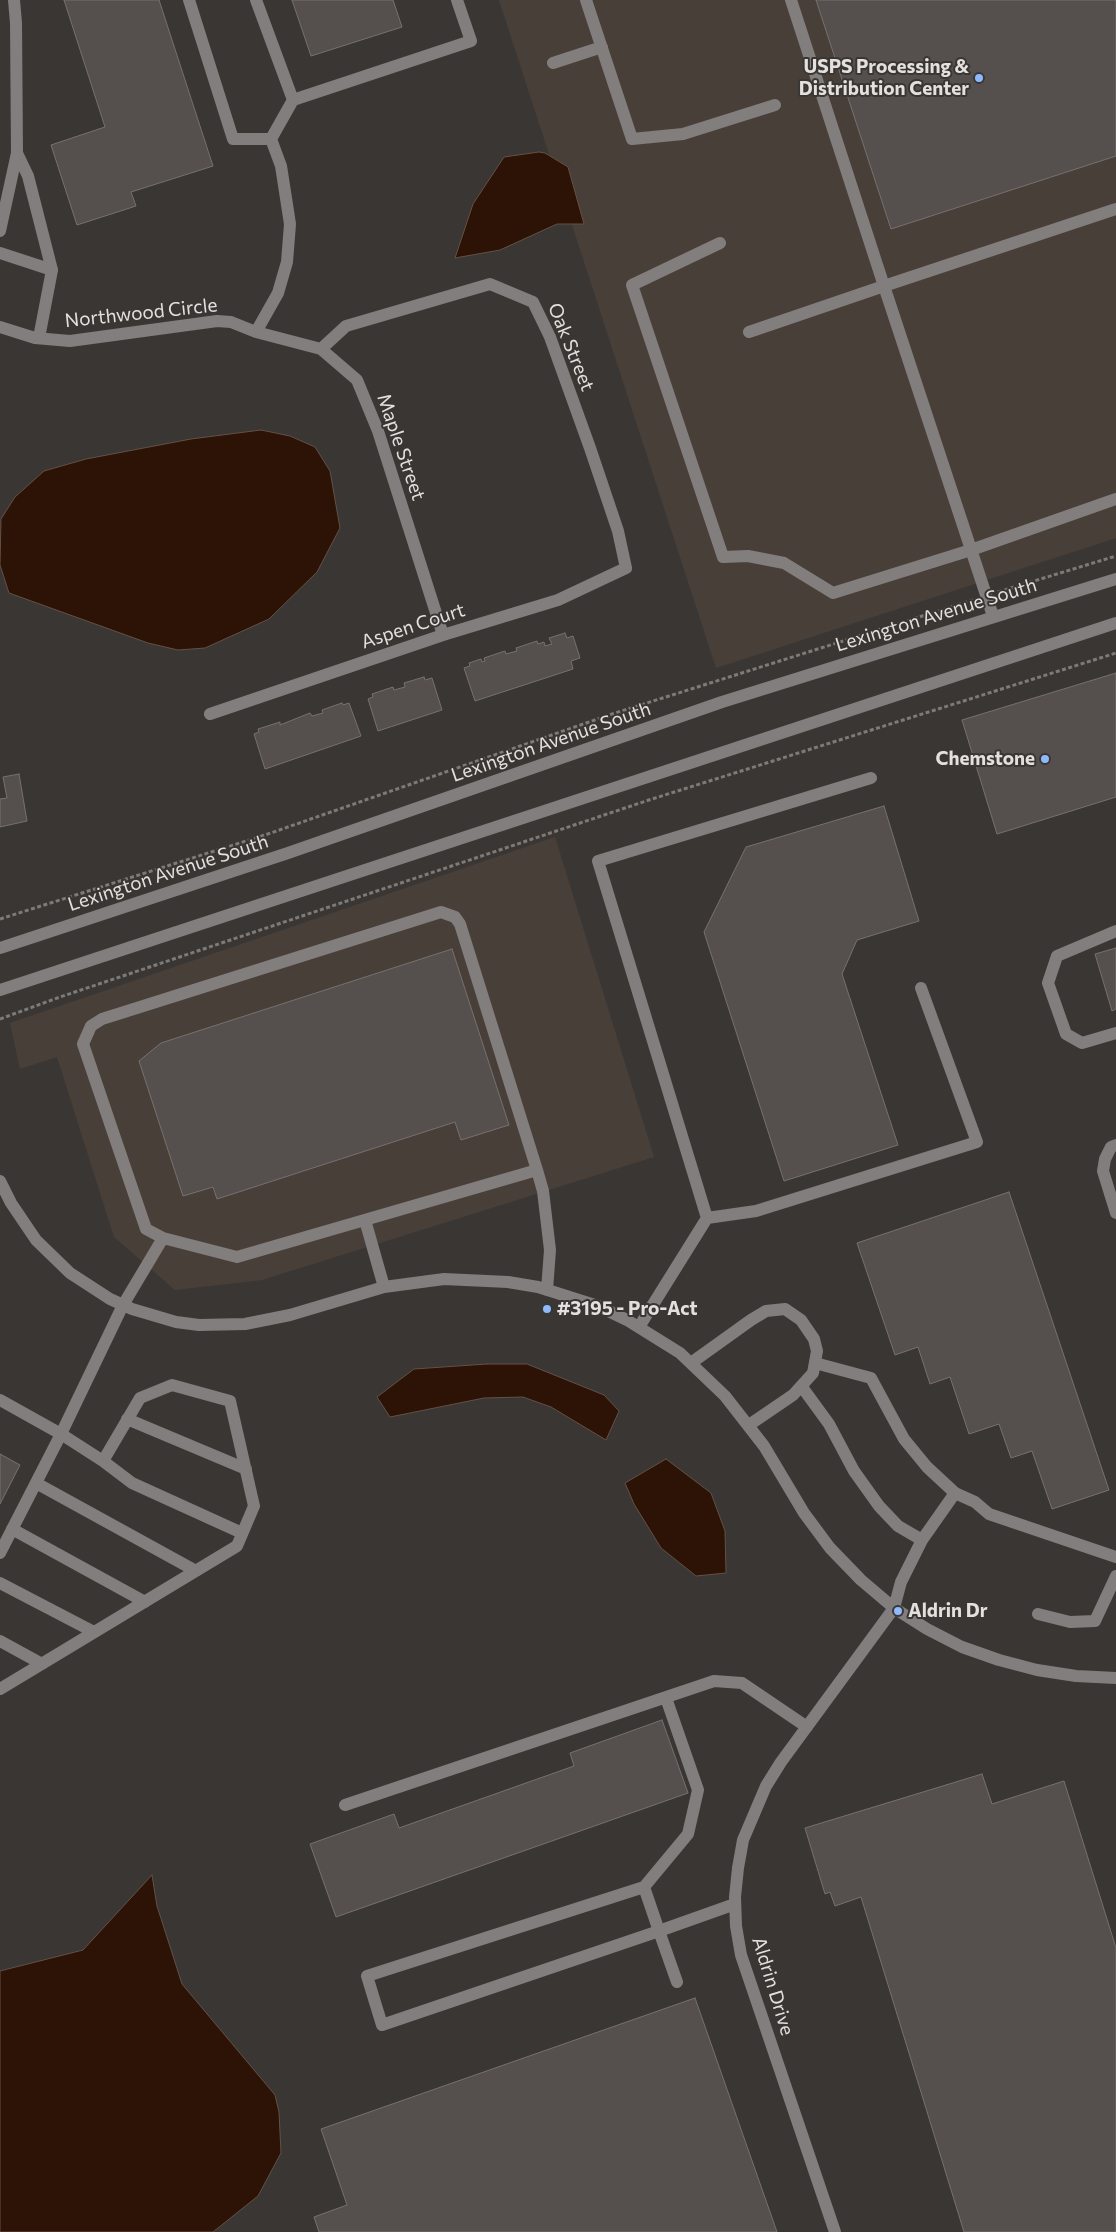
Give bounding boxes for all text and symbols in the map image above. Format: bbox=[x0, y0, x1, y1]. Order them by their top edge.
place label: USPS Processing & Distribution Center bbox=[799, 56, 969, 100]
marker: USPS Processing & Distribution Center bbox=[973, 72, 985, 84]
street label: Northwood Circle bbox=[64, 294, 218, 332]
street label: Oak Street bbox=[543, 300, 599, 394]
street label: Maple Street bbox=[372, 391, 430, 503]
street label: Lexington Avenue South bbox=[833, 573, 1039, 657]
street label: Aspen Court bbox=[358, 598, 468, 654]
street label: Lexington Avenue South bbox=[448, 697, 654, 787]
place label: Chemstone bbox=[935, 748, 1035, 770]
marker: Chemstone bbox=[1039, 753, 1051, 765]
street label: Lexington Avenue South bbox=[65, 830, 271, 916]
place label: #3195 - Pro-Act bbox=[557, 1298, 697, 1320]
marker: #3195 - Pro-Act bbox=[541, 1303, 553, 1315]
place label: Aldrin Dr bbox=[908, 1600, 987, 1622]
marker: Aldrin Dr bbox=[892, 1605, 904, 1617]
street label: Aldrin Drive bbox=[747, 1934, 799, 2038]

